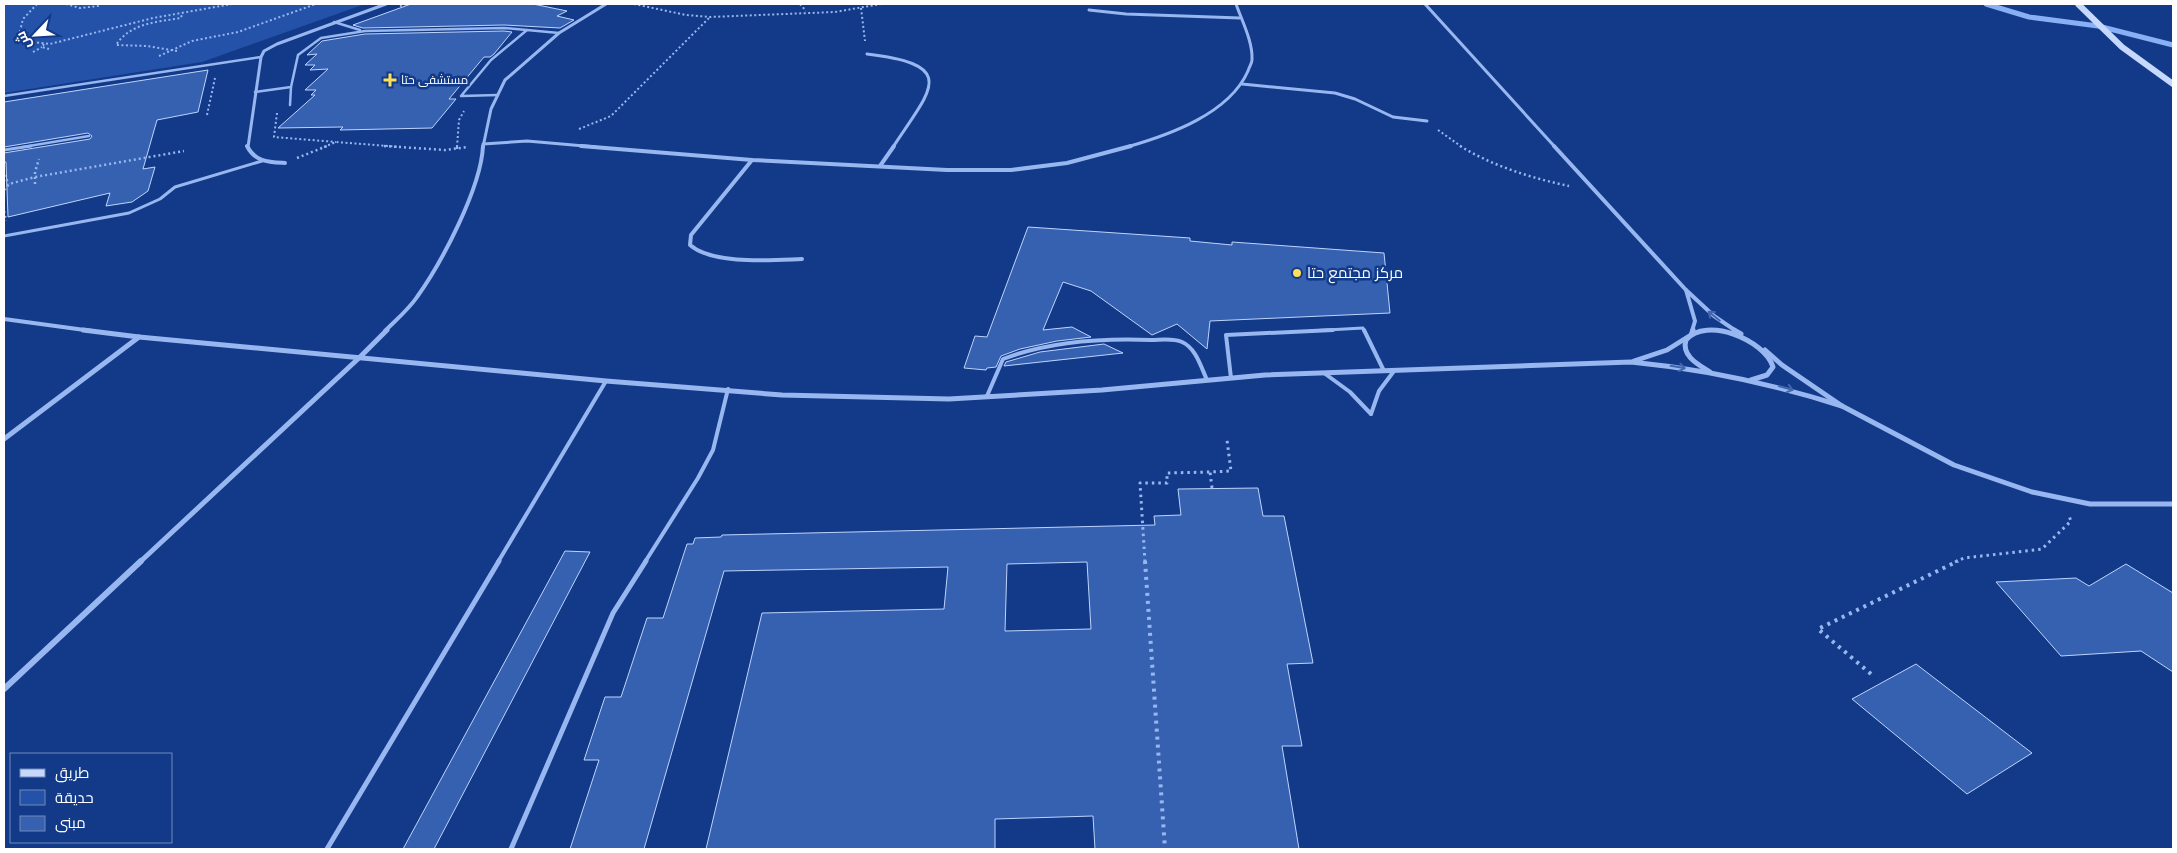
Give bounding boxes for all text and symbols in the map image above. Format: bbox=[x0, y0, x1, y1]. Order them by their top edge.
north arrow bbox=[10, 10, 60, 60]
text: ش bbox=[12, 29, 35, 52]
marker: مستشفى حتا bbox=[383, 73, 397, 87]
place label: مستشفى حتا bbox=[401, 73, 468, 87]
place label: مركز مجتمع حتا bbox=[1307, 264, 1403, 284]
marker: مركز مجتمع حتا bbox=[1291, 267, 1303, 279]
one-way arrow bbox=[1707, 310, 1720, 321]
one-way arrow bbox=[1669, 362, 1685, 372]
one-way arrow bbox=[1777, 384, 1793, 394]
legend bbox=[10, 753, 172, 843]
text: طريق bbox=[55, 764, 89, 783]
text: حديقة bbox=[55, 789, 94, 806]
text: مبنى bbox=[55, 814, 86, 833]

